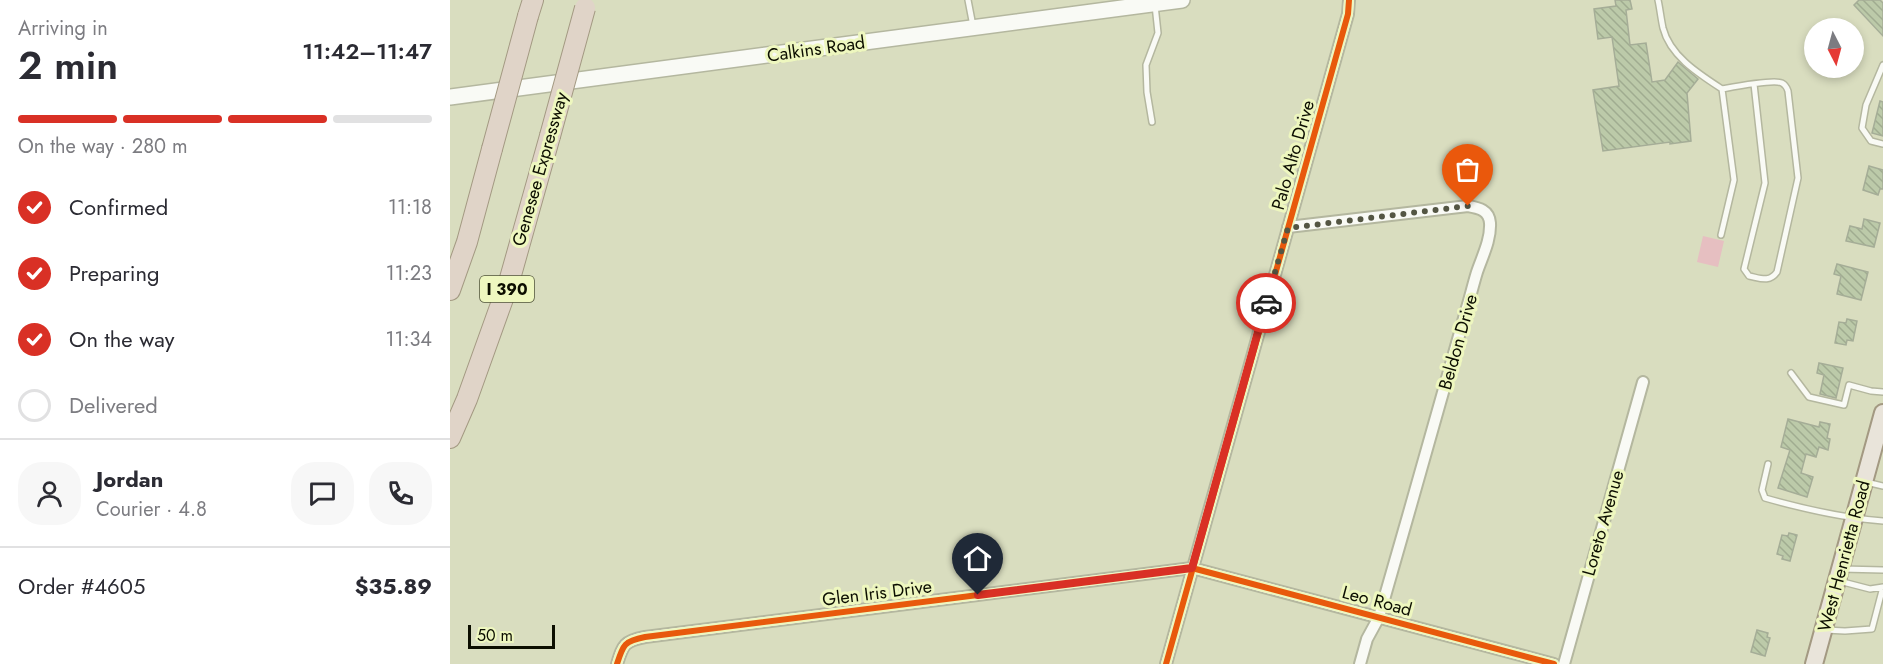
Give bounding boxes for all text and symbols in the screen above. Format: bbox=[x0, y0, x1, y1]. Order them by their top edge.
text: Arriving in bbox=[18, 14, 108, 43]
north arrow bbox=[1804, 18, 1864, 78]
map controls bbox=[1804, 18, 1864, 78]
street label: Calkins Road bbox=[765, 29, 867, 69]
text: 11:42–11:47 bbox=[302, 35, 432, 67]
text: 2 min bbox=[18, 37, 118, 94]
street label: Genesee Expressway bbox=[506, 89, 574, 249]
street label: Palo Alto Drive bbox=[1265, 97, 1321, 213]
text: On the way · 280 m bbox=[18, 132, 188, 161]
pin bbox=[1442, 144, 1493, 206]
icon: bag bbox=[1451, 153, 1484, 186]
icon: check bbox=[18, 191, 51, 224]
text: Confirmed bbox=[69, 191, 168, 223]
text: 11:18 bbox=[388, 193, 432, 222]
icon: check bbox=[18, 257, 51, 290]
text: Preparing bbox=[69, 257, 160, 289]
text: 11:23 bbox=[386, 259, 432, 288]
courier bbox=[1236, 273, 1296, 333]
road number: I 390 bbox=[480, 276, 534, 302]
icon: car bbox=[1250, 287, 1283, 320]
street label: Beldon Drive bbox=[1432, 291, 1484, 393]
icon: check bbox=[18, 323, 51, 356]
text: On the way bbox=[69, 323, 174, 355]
text: 11:34 bbox=[385, 325, 432, 354]
text: Delivered bbox=[69, 389, 158, 421]
button: person bbox=[18, 462, 81, 525]
button: chat bbox=[291, 462, 354, 525]
button: phone bbox=[369, 462, 432, 525]
text: Jordan bbox=[96, 463, 163, 495]
street label: Loreto Avenue bbox=[1576, 467, 1630, 579]
street label: West Henrietta Road bbox=[1811, 477, 1877, 635]
text: Courier · 4.8 bbox=[96, 495, 207, 524]
pin bbox=[952, 533, 1003, 595]
icon: home bbox=[961, 542, 994, 575]
text: Order #4605 bbox=[18, 570, 145, 602]
text: $35.89 bbox=[355, 570, 432, 602]
street label: Glen Iris Drive bbox=[821, 573, 933, 613]
street label: Leo Road bbox=[1339, 579, 1415, 623]
scale bar bbox=[468, 622, 555, 650]
text: 50 m bbox=[477, 624, 513, 647]

